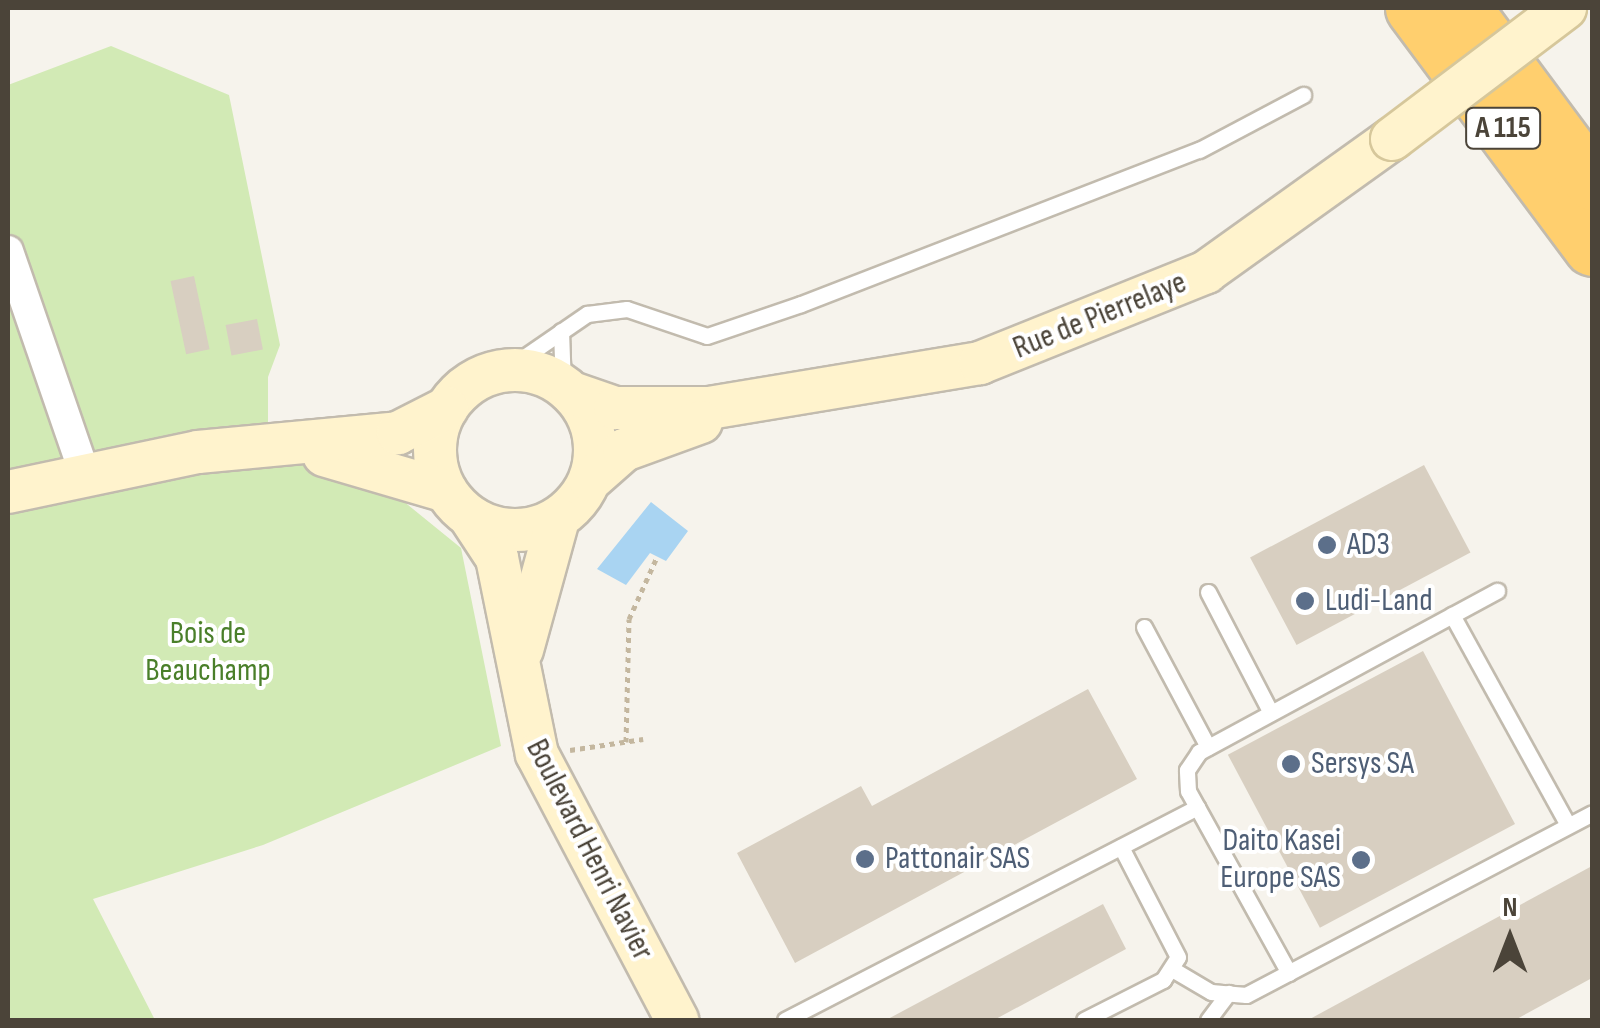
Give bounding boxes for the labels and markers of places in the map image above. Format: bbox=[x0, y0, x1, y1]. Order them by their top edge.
place label: AD3 bbox=[1347, 526, 1390, 564]
marker: AD3 bbox=[1316, 534, 1338, 556]
place label: Ludi-Land bbox=[1325, 582, 1432, 620]
marker: Ludi-Land bbox=[1294, 590, 1316, 612]
place label: Sersys SA bbox=[1311, 745, 1414, 783]
marker: Sersys SA bbox=[1280, 753, 1302, 775]
place label: Daito Kasei Europe SAS bbox=[1220, 823, 1341, 898]
place label: Pattonair SAS bbox=[885, 840, 1030, 878]
marker: Pattonair SAS bbox=[854, 848, 876, 870]
marker: Daito Kasei Europe SAS bbox=[1350, 849, 1372, 871]

